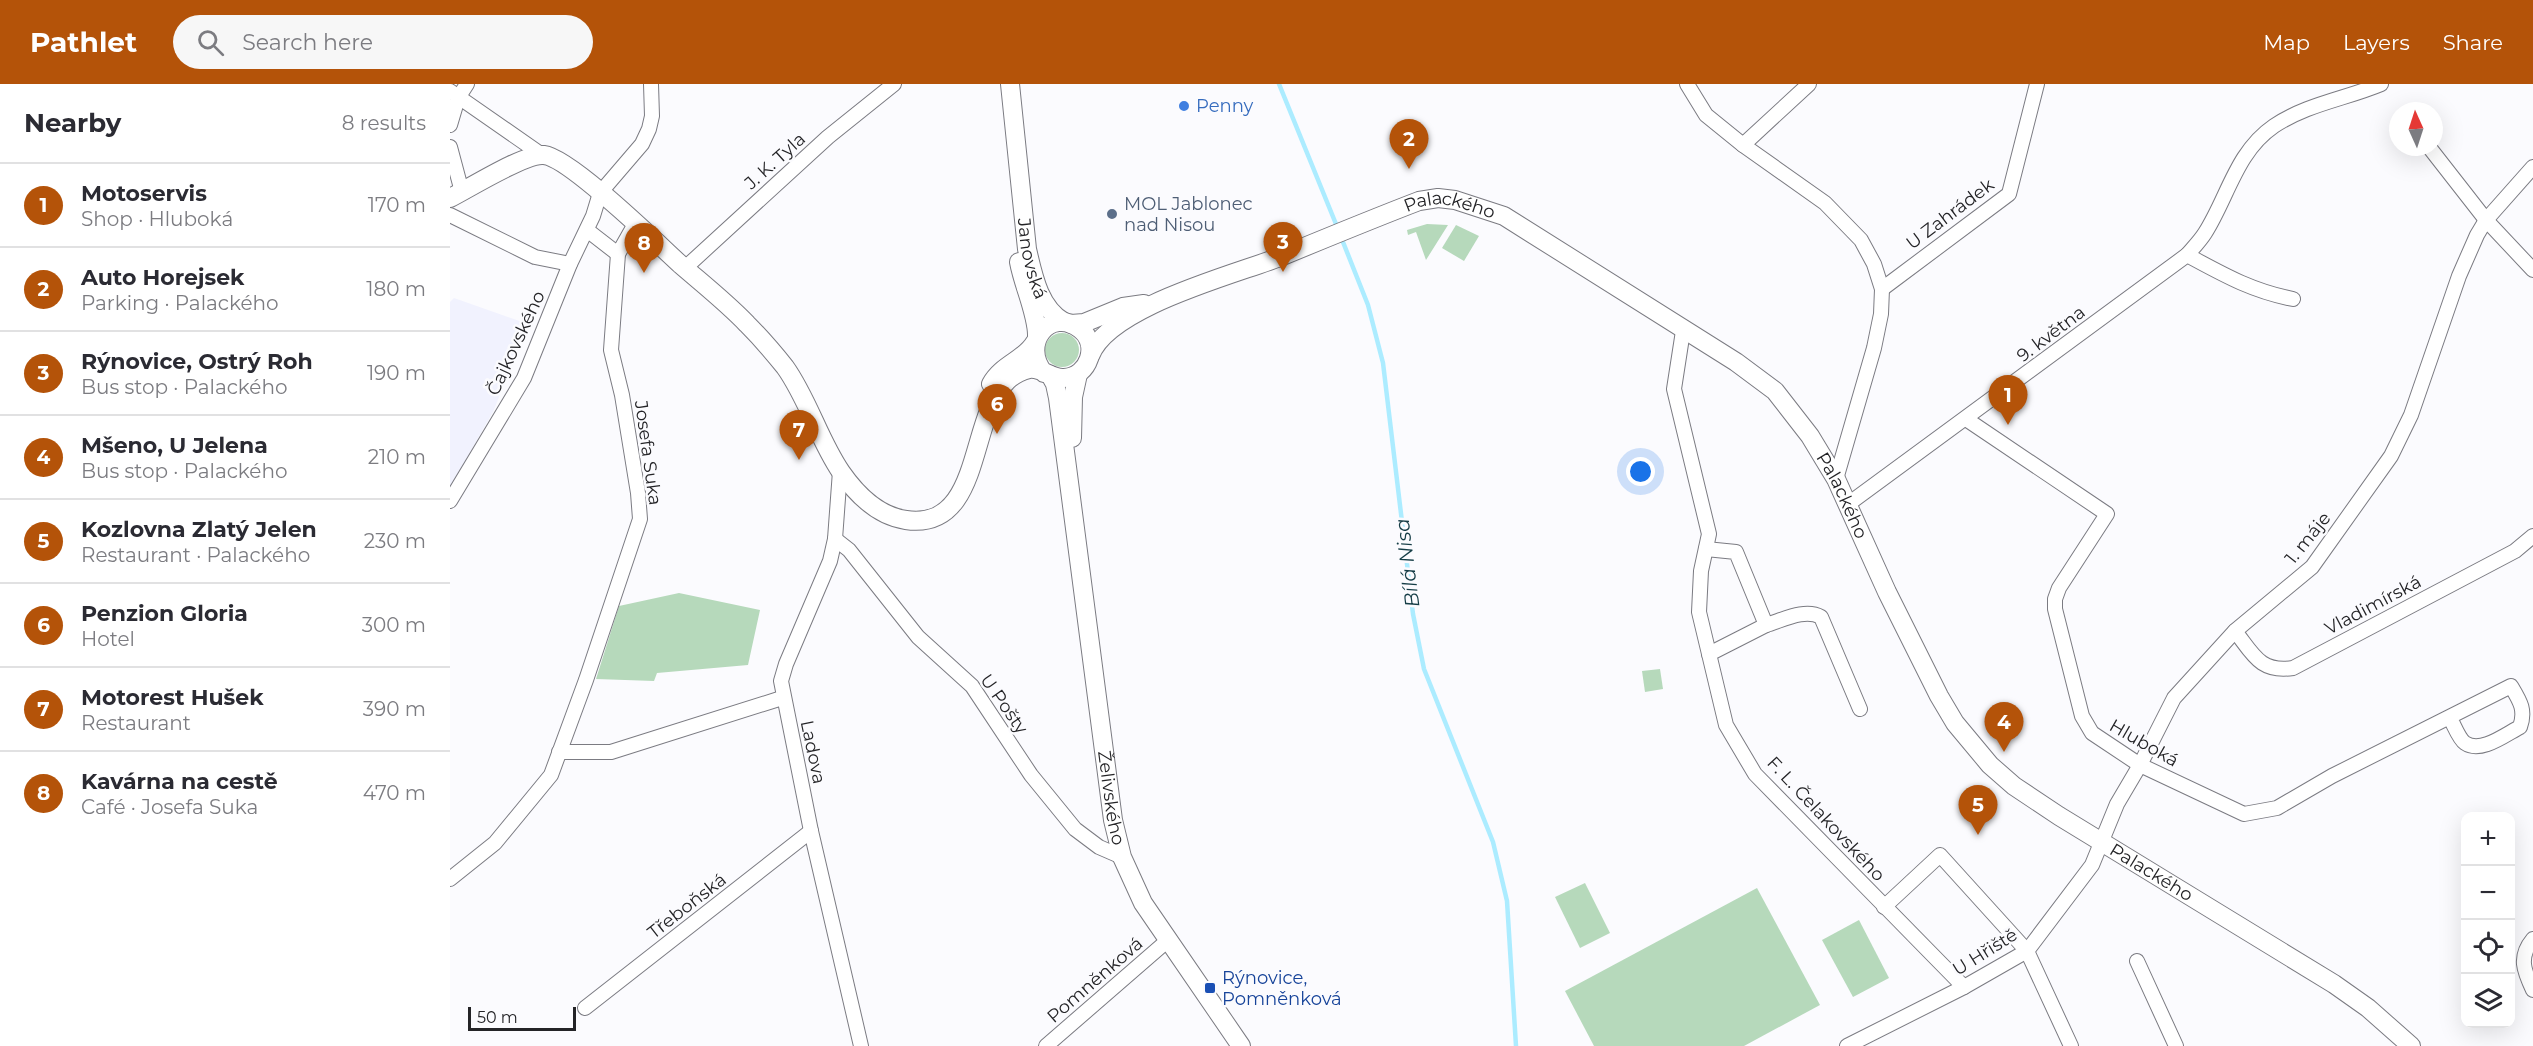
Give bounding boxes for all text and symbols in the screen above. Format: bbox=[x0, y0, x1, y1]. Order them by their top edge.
search box bbox=[173, 15, 593, 69]
text: Pathlet bbox=[30, 25, 137, 59]
icon: search bbox=[194, 26, 227, 59]
text: Search here bbox=[242, 29, 373, 56]
text: Map bbox=[2263, 30, 2310, 55]
text: Layers bbox=[2343, 30, 2410, 55]
text: Share bbox=[2443, 30, 2503, 55]
place label: Penny bbox=[1196, 95, 1254, 117]
marker: Penny bbox=[1177, 99, 1191, 113]
north arrow bbox=[2389, 102, 2443, 156]
text: Nearby bbox=[24, 107, 121, 139]
text: 8 results bbox=[342, 111, 426, 135]
pin: 2 bbox=[1390, 120, 1428, 169]
street label: J. K. Tyla bbox=[739, 128, 810, 195]
street label: U Zahrádek bbox=[1902, 174, 1999, 254]
text: Motoservis bbox=[81, 180, 207, 207]
street label: Palackého bbox=[1401, 186, 1498, 223]
text: 1 bbox=[40, 193, 47, 217]
text: 170 m bbox=[368, 193, 426, 217]
place label: MOL Jablonec nad Nisou bbox=[1124, 193, 1253, 236]
text: Shop · Hluboká bbox=[81, 207, 233, 231]
marker: MOL Jablonec nad Nisou bbox=[1105, 207, 1119, 221]
street label: Janovská bbox=[1013, 216, 1052, 303]
pin: 3 bbox=[1264, 222, 1302, 272]
pin: 8 bbox=[624, 224, 664, 273]
text: Auto Horejsek bbox=[81, 264, 245, 291]
text: 2 bbox=[38, 277, 49, 301]
text: 180 m bbox=[366, 277, 426, 301]
street label: Čajkovského bbox=[482, 287, 550, 399]
text: Parking · Palackého bbox=[81, 291, 279, 315]
street label: 9. května bbox=[2012, 301, 2090, 367]
text: Rýnovice, Ostrý Roh bbox=[81, 348, 313, 375]
text: 3 bbox=[38, 361, 49, 385]
text: 190 m bbox=[367, 361, 426, 385]
text: Bus stop · Palackého bbox=[81, 375, 287, 399]
pin: 1 bbox=[1988, 376, 2028, 425]
pin: 6 bbox=[978, 384, 1016, 434]
street label: Josefa Suka bbox=[630, 398, 666, 507]
pin: 7 bbox=[780, 410, 818, 460]
text: Mšeno, U Jelena bbox=[81, 432, 268, 459]
text: 4 bbox=[37, 445, 50, 469]
text: 210 m bbox=[368, 445, 426, 469]
street label: Palackého bbox=[1811, 448, 1872, 542]
your location bbox=[1626, 457, 1655, 486]
text: Bus stop · Palackého bbox=[81, 459, 287, 483]
street label: 1. máje bbox=[2280, 507, 2336, 568]
text: Kozlovna Zlatý Jelen bbox=[81, 516, 317, 543]
water label: Bílá Nisa bbox=[1390, 517, 1424, 609]
text: 5 bbox=[38, 529, 49, 553]
text: 230 m bbox=[364, 529, 426, 553]
text: Restaurant · Palackého bbox=[81, 543, 310, 567]
street label: Vladimírská bbox=[2321, 570, 2425, 640]
text: Penzion Gloria bbox=[81, 600, 248, 627]
text: 6 bbox=[37, 613, 50, 637]
text: 300 m bbox=[362, 613, 426, 637]
text: Hotel bbox=[81, 627, 135, 651]
street label: U Pošty bbox=[975, 670, 1033, 738]
text: Motorest Hušek bbox=[81, 684, 264, 711]
text: 7 bbox=[37, 697, 50, 721]
text: 390 m bbox=[363, 697, 426, 721]
pin: 4 bbox=[1984, 702, 2024, 752]
text: Restaurant bbox=[81, 711, 191, 735]
street label: Hluboká bbox=[2105, 714, 2183, 772]
street label: Ladova bbox=[796, 718, 830, 786]
street label: Želivského bbox=[1093, 749, 1130, 847]
street label: F. L. Čelakovského bbox=[1762, 752, 1890, 886]
text: Kavárna na cestě bbox=[81, 768, 278, 795]
text: 8 bbox=[37, 781, 50, 805]
text: 470 m bbox=[363, 781, 426, 805]
pin: 5 bbox=[1958, 786, 1997, 835]
text: Café · Josefa Suka bbox=[81, 795, 258, 819]
map controls bbox=[2461, 812, 2515, 1028]
button: + bbox=[2461, 812, 2515, 866]
street label: Palackého bbox=[2106, 839, 2197, 906]
button: − bbox=[2461, 866, 2515, 920]
street label: Třeboňská bbox=[643, 869, 731, 943]
button: locate bbox=[2461, 920, 2515, 974]
street label: U Hřiště bbox=[1949, 923, 2022, 980]
street label: Pomněnková bbox=[1043, 932, 1147, 1028]
place label: Rýnovice, Pomněnková bbox=[1222, 967, 1342, 1010]
button: layers bbox=[2461, 974, 2515, 1028]
marker: Rýnovice, Pomněnková bbox=[1203, 981, 1217, 995]
scale bar bbox=[468, 1004, 576, 1032]
text: 50 m bbox=[477, 1008, 518, 1027]

